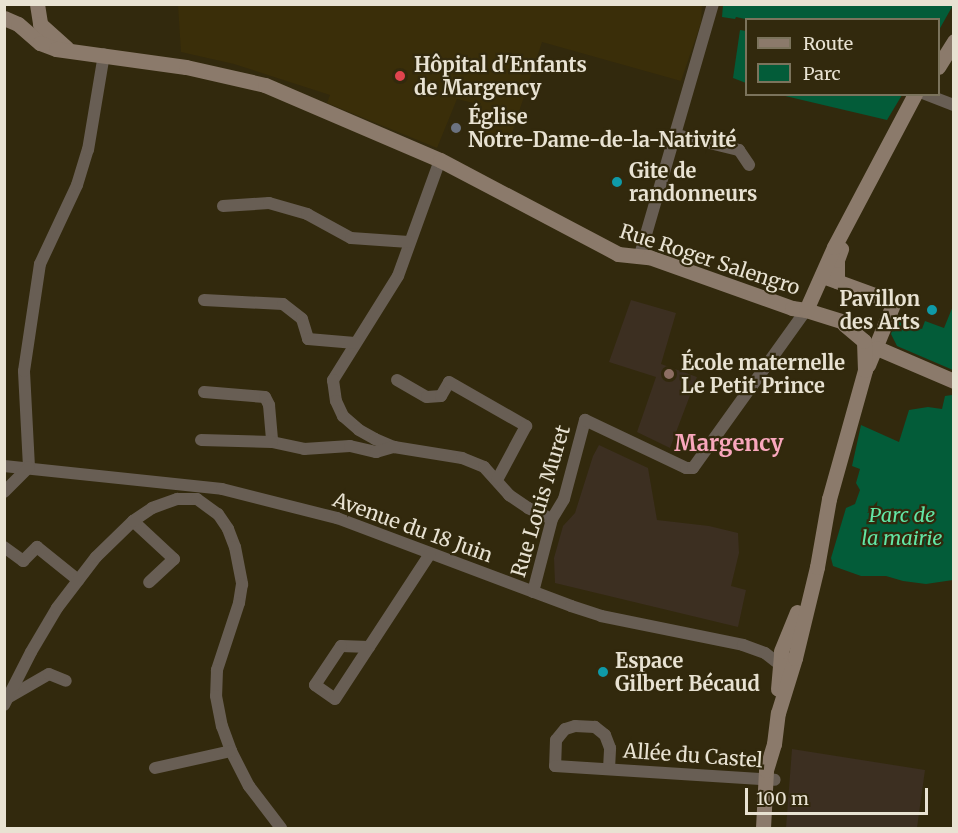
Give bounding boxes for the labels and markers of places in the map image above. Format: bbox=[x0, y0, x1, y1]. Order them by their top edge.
place label: Hôpital d'Enfants de Margency bbox=[414, 52, 587, 99]
marker: Hôpital d'Enfants de Margency bbox=[391, 67, 409, 85]
place label: Église Notre-Dame-de-la-Nativité bbox=[468, 104, 736, 151]
marker: Église Notre-Dame-de-la-Nativité bbox=[449, 121, 463, 135]
place label: Gite de randonneurs bbox=[629, 158, 757, 205]
marker: Gite de randonneurs bbox=[610, 175, 624, 189]
place label: Pavillon des Arts bbox=[839, 286, 920, 333]
marker: Pavillon des Arts bbox=[925, 303, 939, 317]
place label: École maternelle Le Petit Prince bbox=[681, 350, 845, 397]
marker: École maternelle Le Petit Prince bbox=[662, 367, 676, 381]
place label: Espace Gilbert Bécaud bbox=[615, 648, 760, 695]
marker: Espace Gilbert Bécaud bbox=[596, 665, 610, 679]

